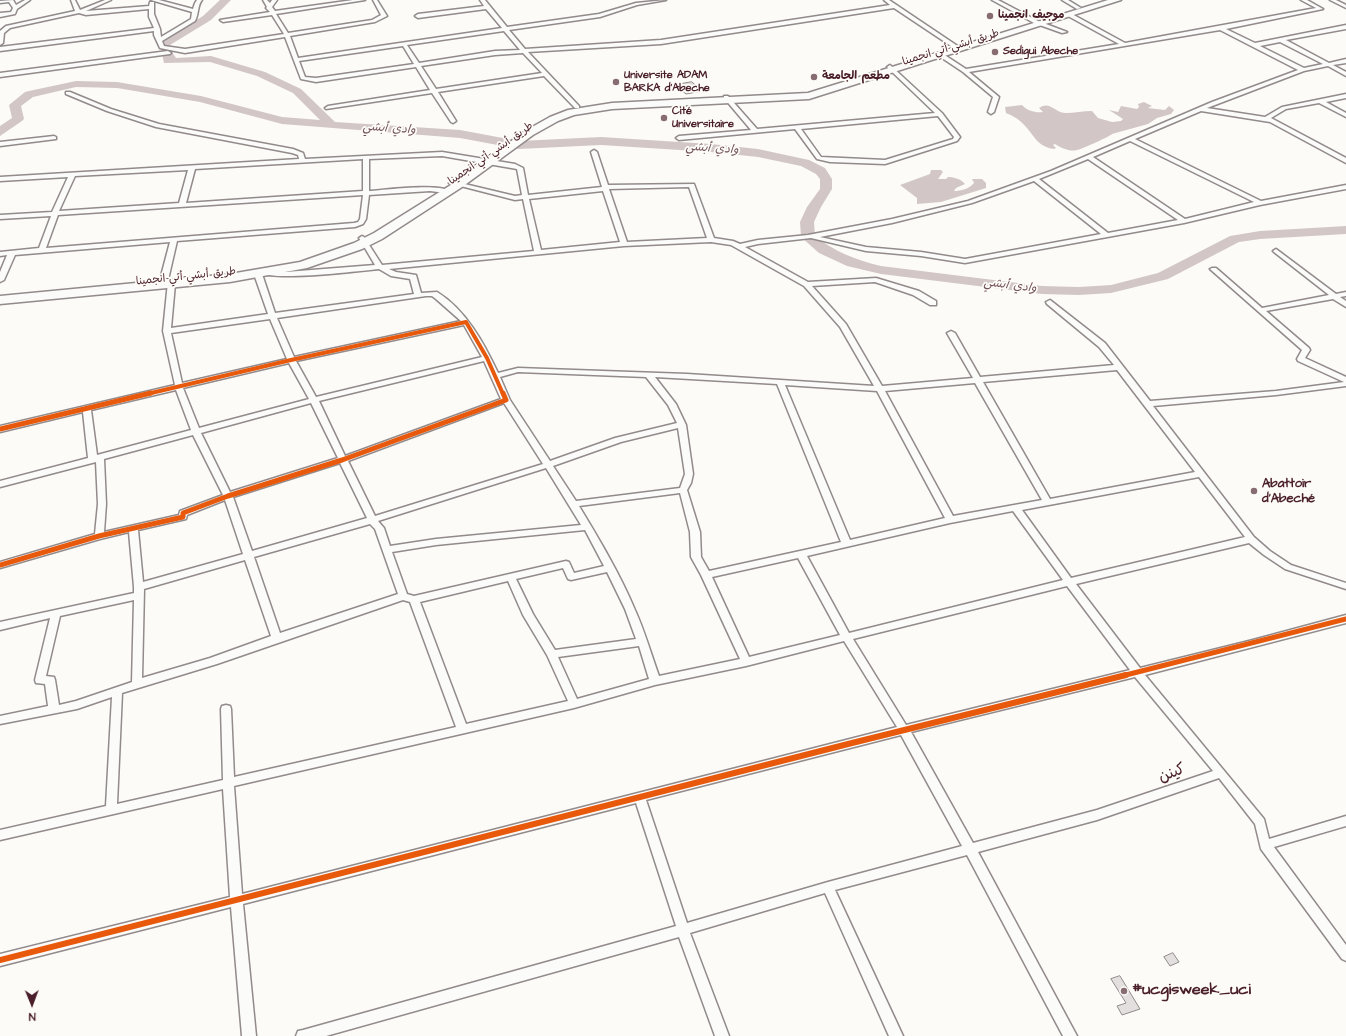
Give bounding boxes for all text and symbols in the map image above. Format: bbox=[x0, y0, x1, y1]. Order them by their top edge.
place label: موجيف انجمينا bbox=[998, 9, 1064, 23]
marker: موجيف انجمينا bbox=[985, 11, 995, 21]
street label: طريق أبشي-أتي-انجمينا bbox=[901, 27, 1001, 69]
place label: Sedigui Abeche bbox=[1003, 45, 1078, 59]
marker: Sedigui Abeche bbox=[990, 47, 1000, 57]
place label: Universite ADAM BARKA d'Abeche bbox=[624, 69, 710, 95]
place label: مطعم الجامعة bbox=[822, 70, 890, 84]
marker: مطعم الجامعة bbox=[809, 72, 819, 82]
marker: Universite ADAM BARKA d'Abeche bbox=[611, 77, 621, 87]
place label: Cité Universitaire bbox=[672, 105, 734, 131]
marker: Cité Universitaire bbox=[659, 113, 669, 123]
water label: وادي أبشي bbox=[362, 120, 416, 138]
street label: طريق أبشي-أتي-انجمينا bbox=[446, 120, 536, 188]
water label: وادي أبشي bbox=[685, 140, 739, 158]
street label: طريق أبشي-أتي-انجمينا bbox=[135, 265, 237, 289]
water label: وادي أبشي bbox=[983, 276, 1037, 296]
place label: Abattoir d'Abeché bbox=[1262, 476, 1315, 507]
marker: Abattoir d'Abeché bbox=[1249, 486, 1259, 496]
street label: كينن bbox=[1156, 760, 1188, 788]
place label: #ucgisweek_uci bbox=[1132, 981, 1251, 1001]
north arrow bbox=[12, 984, 52, 1024]
marker: #ucgisweek_uci bbox=[1119, 986, 1129, 996]
text: N bbox=[29, 1009, 36, 1024]

